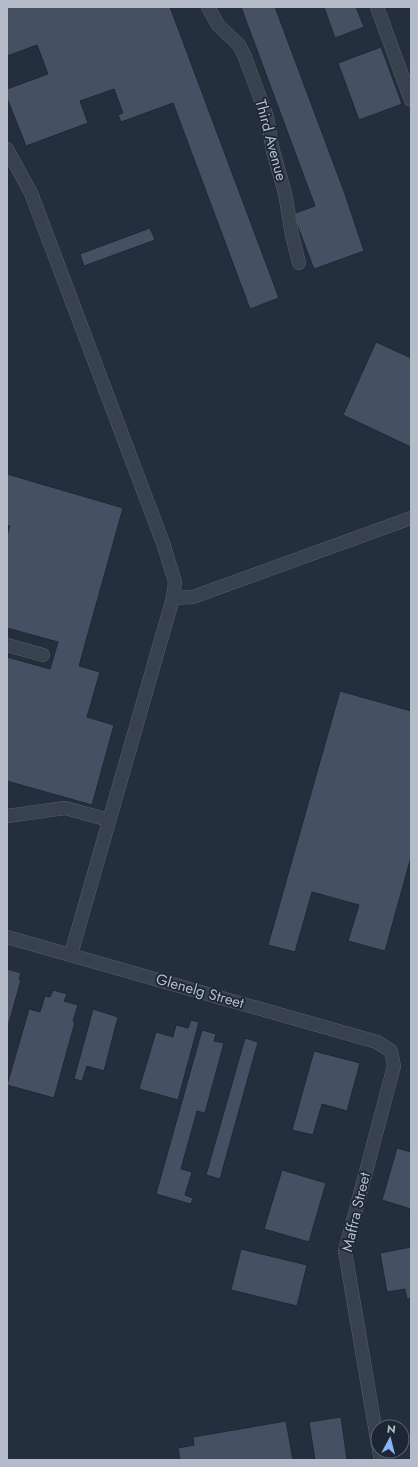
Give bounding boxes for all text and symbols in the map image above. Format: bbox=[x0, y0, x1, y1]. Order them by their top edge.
street label: Third Avenue bbox=[250, 97, 293, 184]
street label: Glenelg Street bbox=[153, 968, 247, 1014]
street label: Maffra Street bbox=[336, 1170, 376, 1254]
north arrow bbox=[370, 1419, 410, 1459]
text: N bbox=[386, 1421, 397, 1438]

